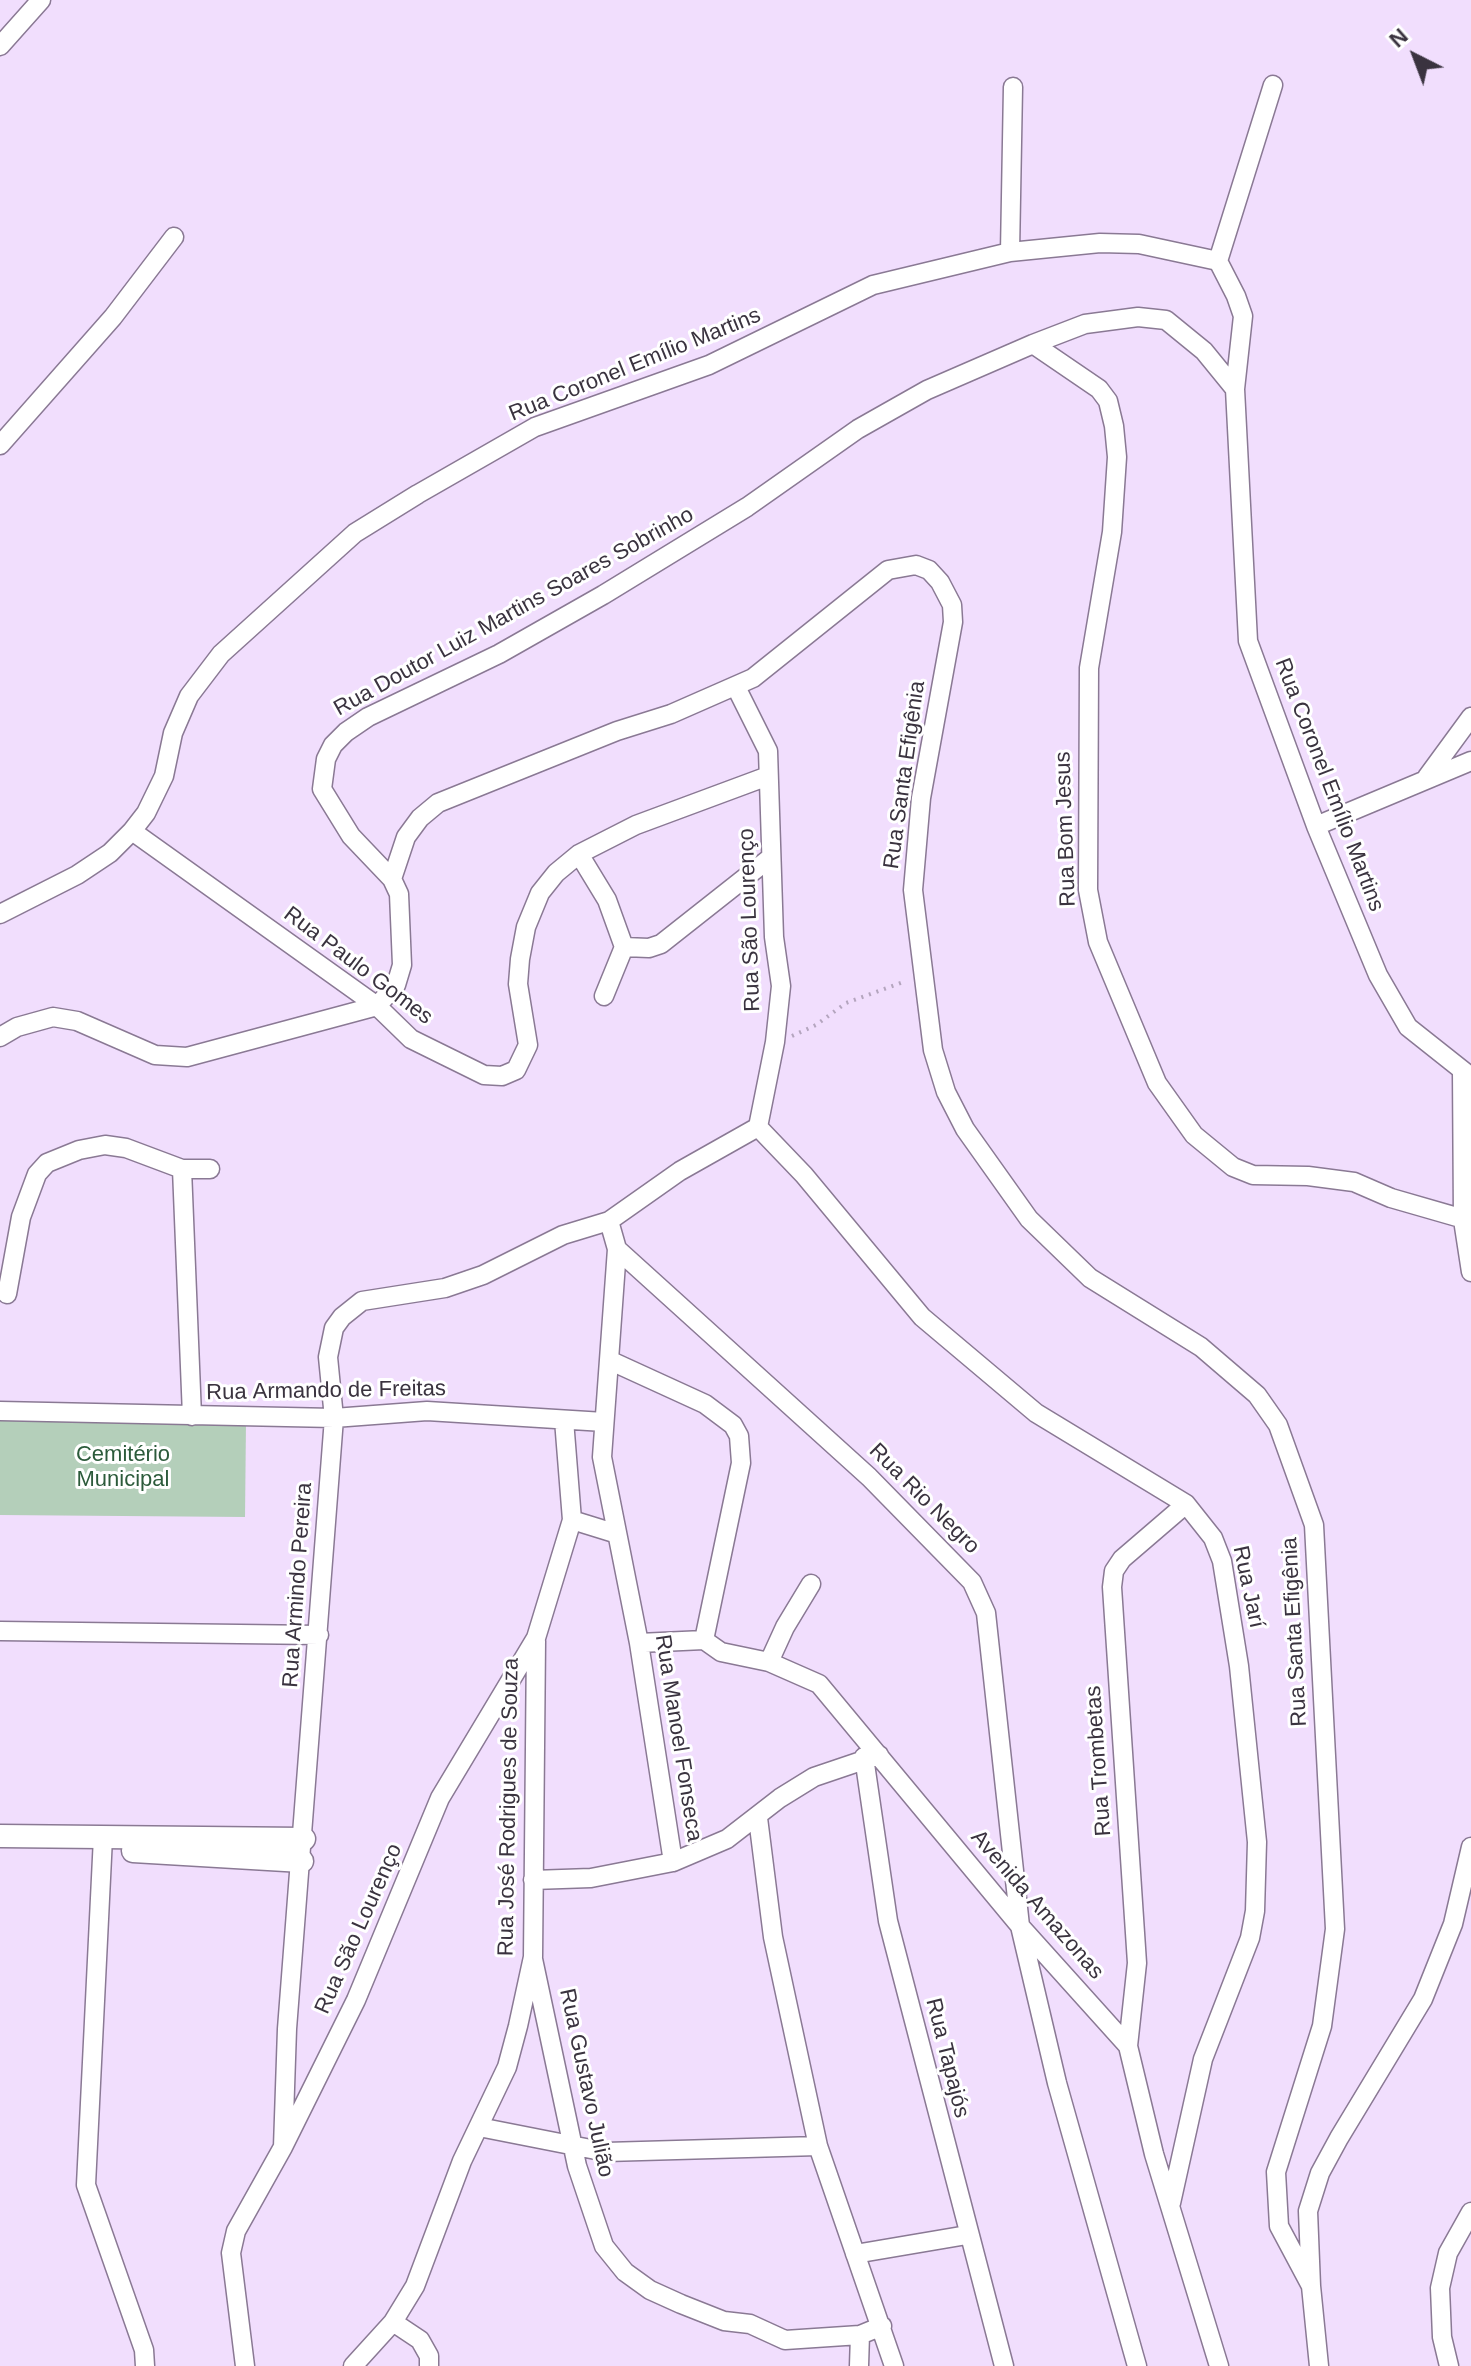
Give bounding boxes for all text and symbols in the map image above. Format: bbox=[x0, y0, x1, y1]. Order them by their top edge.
north arrow bbox=[1375, 16, 1455, 96]
text: N bbox=[1384, 23, 1413, 52]
street label: Rua Coronel Emílio Martins bbox=[505, 302, 765, 428]
street label: Rua Doutor Luiz Martins Soares Sobrinho bbox=[330, 502, 698, 722]
street label: Rua Coronel Emílio Martins bbox=[1268, 655, 1390, 915]
street label: Rua Santa Efigênia bbox=[879, 679, 931, 871]
street label: Rua Bom Jesus bbox=[1050, 751, 1082, 907]
street label: Rua São Lourenço bbox=[734, 828, 766, 1012]
street label: Rua Paulo Gomes bbox=[278, 901, 438, 1031]
street label: Rua Armando de Freitas bbox=[206, 1376, 446, 1406]
street label: Rua Rio Negro bbox=[863, 1438, 985, 1560]
park label: Cemitério Municipal bbox=[76, 1442, 170, 1494]
street label: Rua Armindo Pereira bbox=[278, 1482, 318, 1688]
street label: Rua Santa Efigênia bbox=[1277, 1537, 1313, 1727]
street label: Rua Jarí bbox=[1226, 1544, 1270, 1630]
street label: Rua Manoel Fonseca bbox=[649, 1633, 707, 1843]
street label: Rua José Rodrigues de Souza bbox=[493, 1658, 525, 1956]
street label: Rua Trombetas bbox=[1081, 1685, 1117, 1837]
street label: Avenida Amazonas bbox=[965, 1825, 1109, 1985]
street label: Rua São Lourenço bbox=[310, 1840, 408, 2018]
street label: Rua Gustavo Julião bbox=[553, 1986, 619, 2180]
street label: Rua Tapajós bbox=[919, 1995, 975, 2121]

